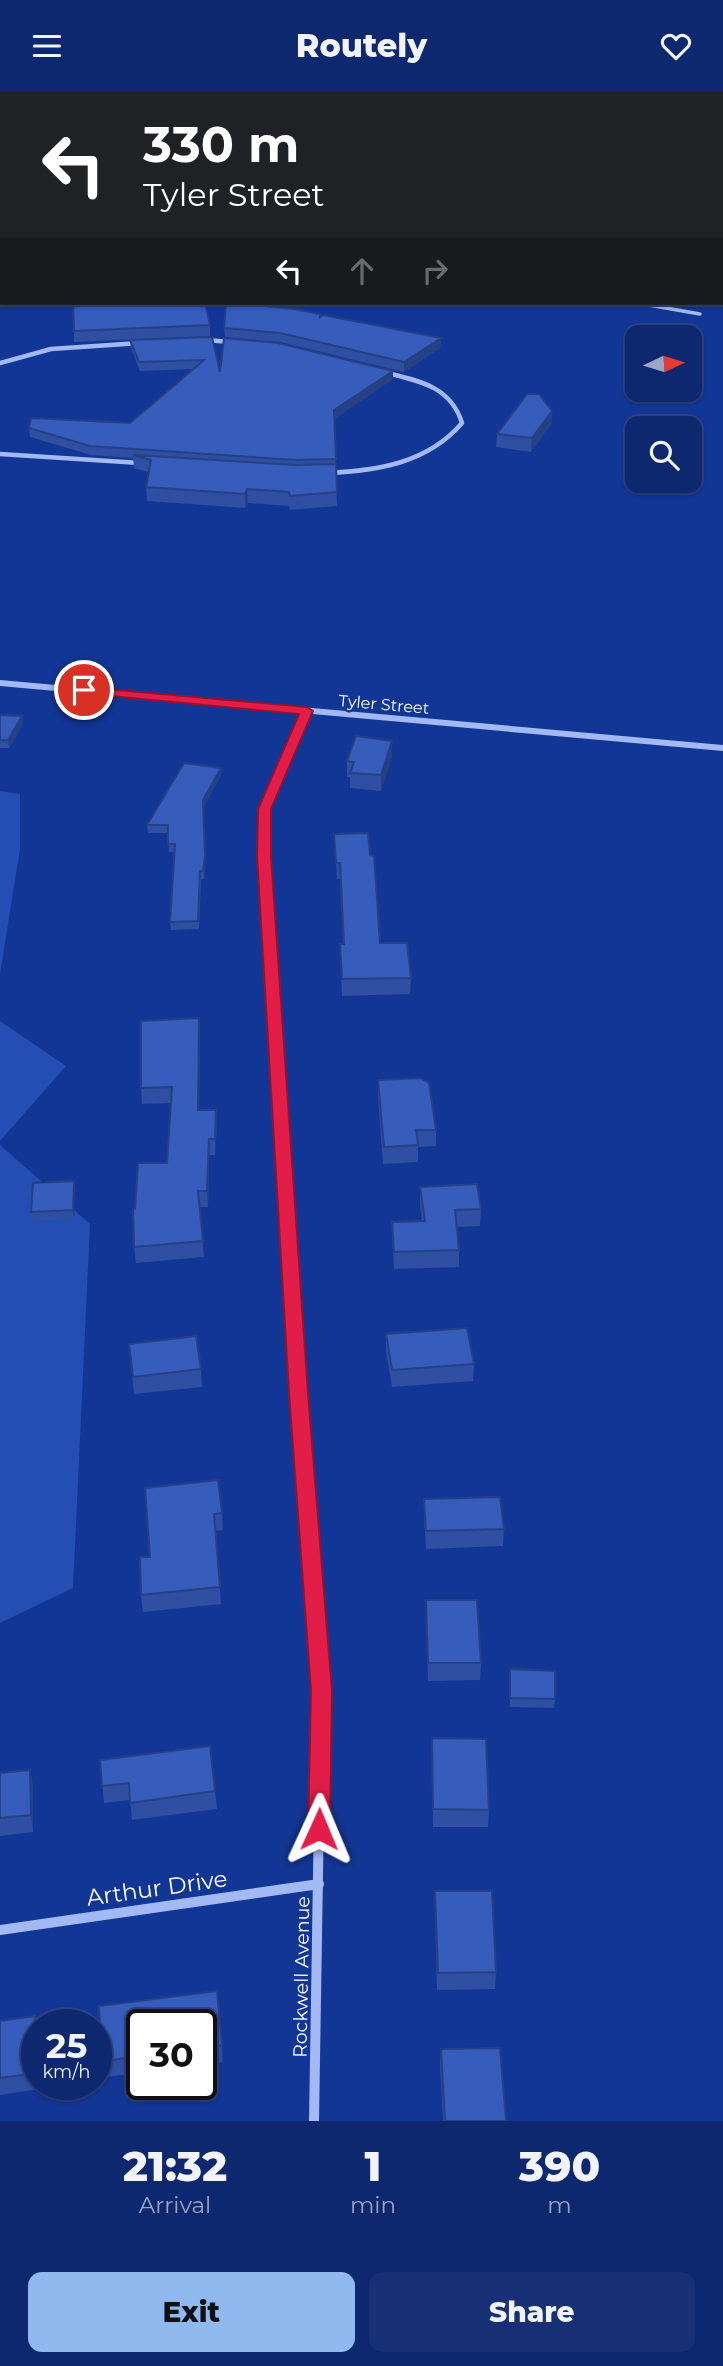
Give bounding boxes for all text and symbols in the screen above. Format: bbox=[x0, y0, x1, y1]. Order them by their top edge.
text: Routely bbox=[296, 26, 427, 65]
icon: menu bbox=[28, 27, 66, 65]
icon: heart bbox=[657, 27, 695, 65]
text: 330 m bbox=[143, 115, 299, 174]
icon: left bbox=[28, 119, 119, 210]
text: Tyler Street bbox=[143, 175, 325, 214]
icon: left bbox=[270, 252, 308, 290]
icon: ahead bbox=[343, 252, 381, 290]
icon: right bbox=[416, 252, 454, 290]
north arrow bbox=[625, 325, 702, 403]
map controls bbox=[625, 325, 702, 493]
button: search bbox=[625, 416, 702, 493]
pin bbox=[54, 660, 114, 720]
icon: arrive bbox=[65, 671, 103, 709]
street label: Tyler Street bbox=[338, 691, 431, 718]
position arrow bbox=[282, 1792, 356, 1866]
street label: Arthur Drive bbox=[85, 1864, 229, 1912]
street label: Rockwell Avenue bbox=[289, 1896, 314, 2058]
speed limit sign: 30 bbox=[126, 2009, 217, 2100]
text: 25 bbox=[46, 2024, 87, 2067]
text: km/h bbox=[42, 2061, 91, 2083]
text: 21:32 bbox=[123, 2140, 227, 2192]
text: 1 bbox=[364, 2140, 381, 2192]
text: 390 bbox=[519, 2140, 600, 2192]
text: Arrival bbox=[139, 2191, 211, 2219]
text: min bbox=[350, 2191, 396, 2219]
text: m bbox=[547, 2191, 572, 2219]
button: Exit bbox=[28, 2272, 355, 2352]
button: Share bbox=[369, 2272, 695, 2352]

